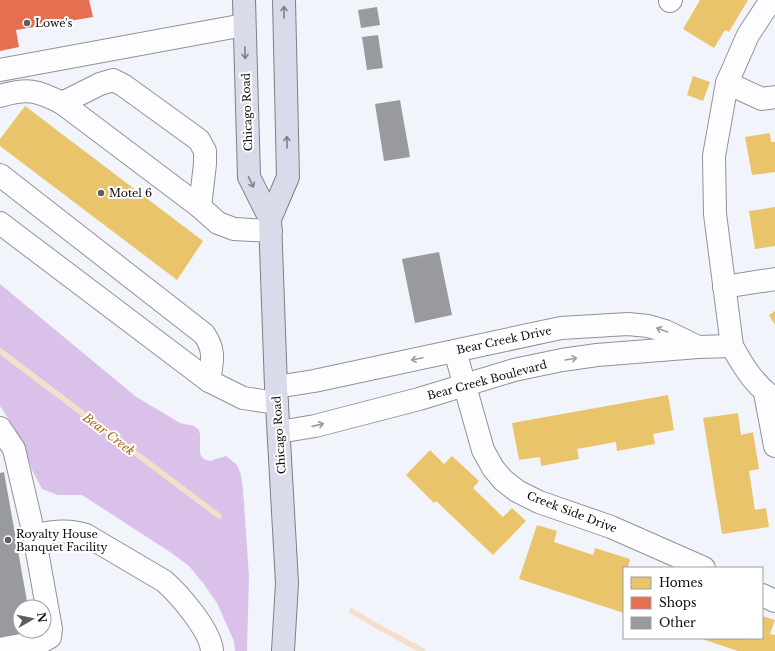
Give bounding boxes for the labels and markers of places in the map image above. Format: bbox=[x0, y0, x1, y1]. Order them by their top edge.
place label: Lowe's bbox=[35, 16, 73, 30]
marker: Lowe's bbox=[22, 18, 32, 28]
place label: Motel 6 bbox=[109, 186, 152, 200]
marker: Motel 6 bbox=[96, 188, 106, 198]
place label: Royalty House Banquet Facility bbox=[16, 527, 108, 554]
marker: Royalty House Banquet Facility bbox=[3, 535, 13, 545]

